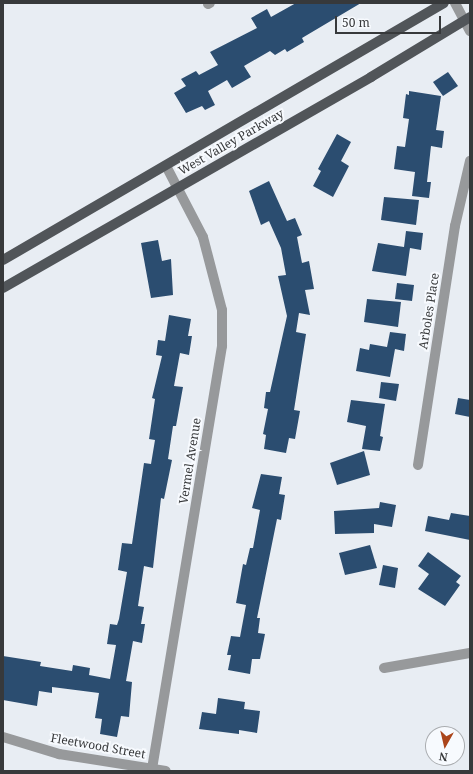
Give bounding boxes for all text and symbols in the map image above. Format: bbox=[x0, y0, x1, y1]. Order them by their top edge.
scale bar bbox=[337, 8, 443, 34]
text: 50 m bbox=[342, 14, 370, 31]
street label: West Valley Parkway bbox=[176, 106, 286, 178]
street label: Arboles Place bbox=[416, 272, 442, 350]
street label: Vermel Avenue bbox=[176, 417, 204, 505]
north arrow bbox=[425, 726, 465, 766]
street label: Fleetwood Street bbox=[49, 731, 147, 761]
text: N bbox=[438, 749, 449, 765]

